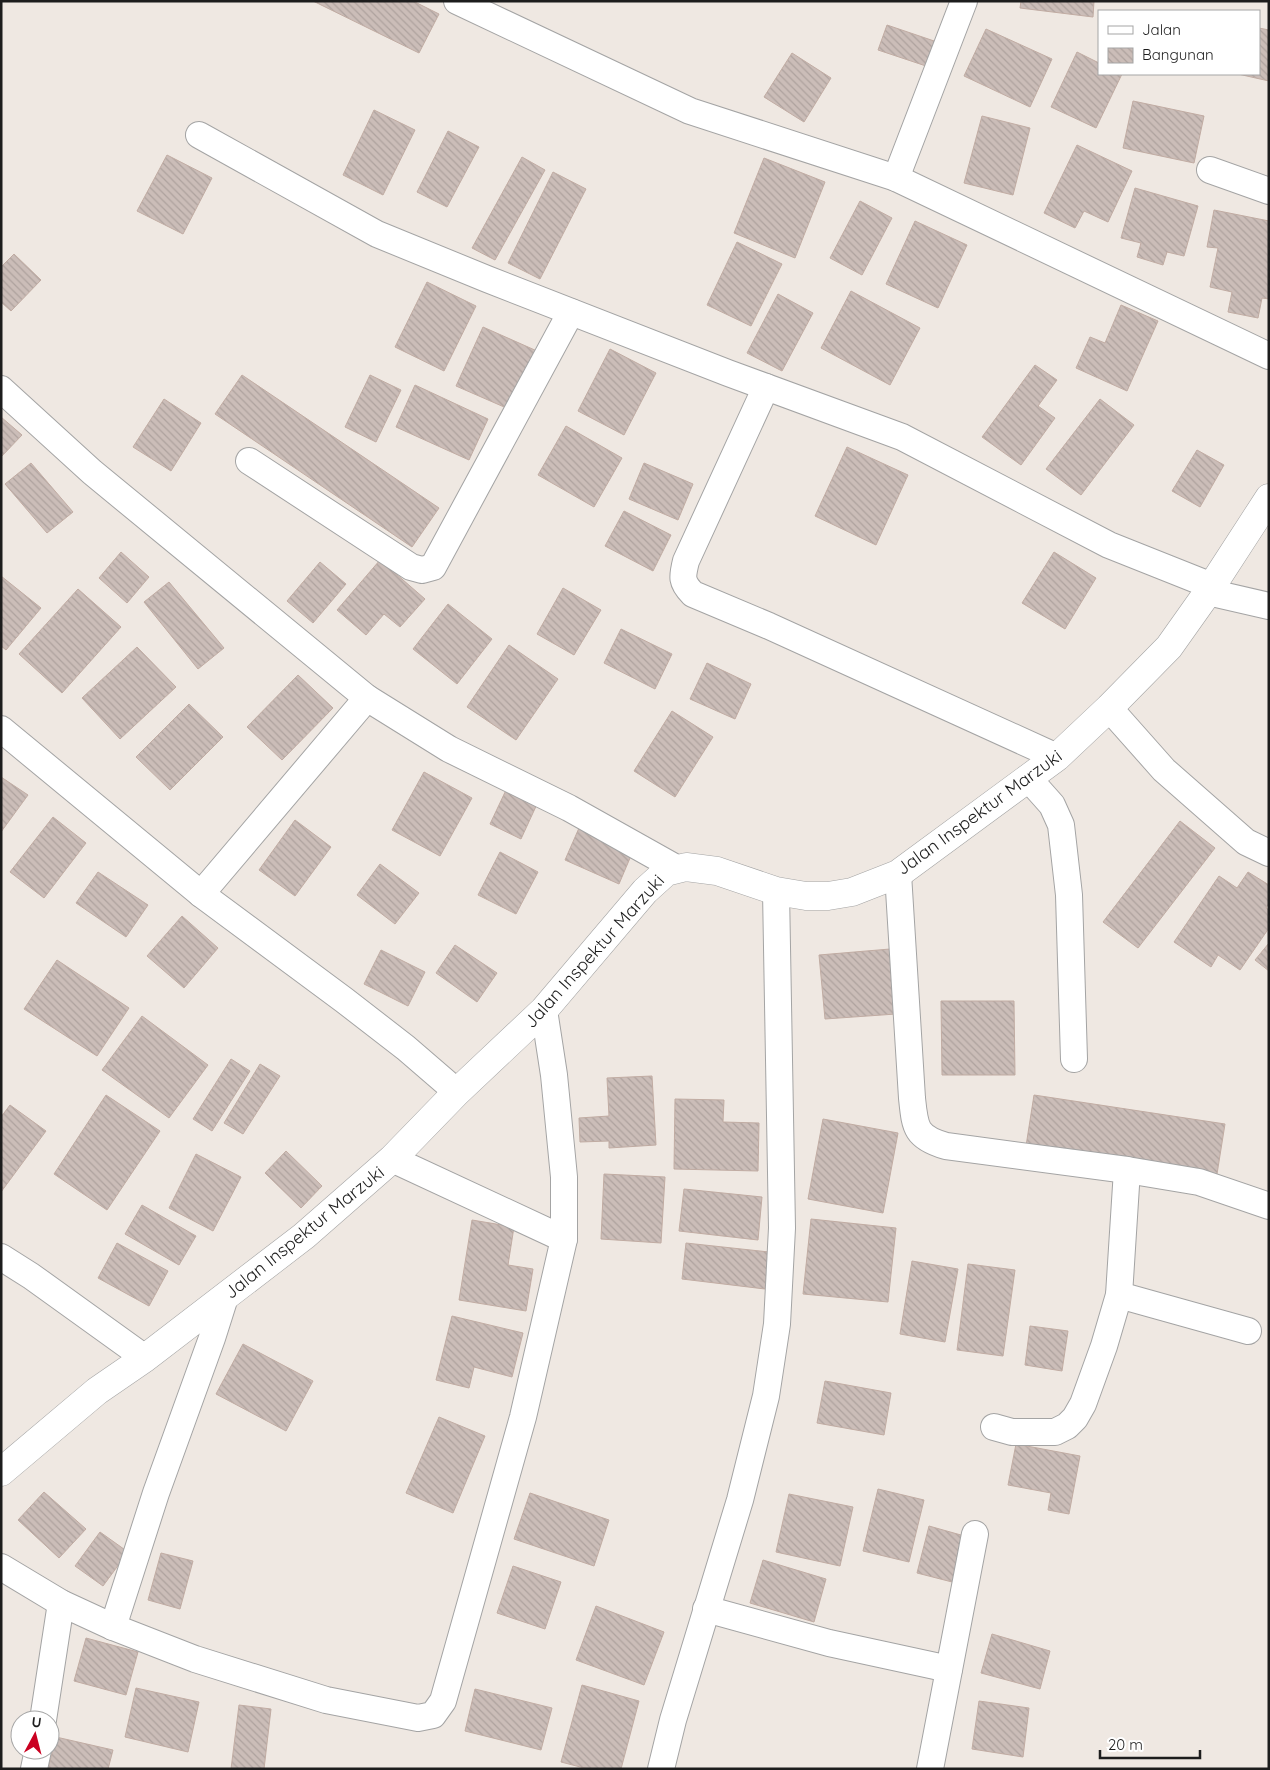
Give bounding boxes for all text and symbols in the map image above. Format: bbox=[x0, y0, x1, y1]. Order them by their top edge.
legend bbox=[1098, 10, 1260, 75]
text: Jalan bbox=[1142, 20, 1181, 39]
text: Bangunan bbox=[1142, 45, 1214, 64]
street label: Jalan Inspektur Marzuki bbox=[892, 744, 1066, 880]
street label: Jalan Inspektur Marzuki bbox=[519, 869, 669, 1033]
street label: Jalan Inspektur Marzuki bbox=[219, 1160, 389, 1304]
north arrow bbox=[10, 1710, 60, 1760]
text: U bbox=[31, 1713, 43, 1732]
scale bar bbox=[1100, 1728, 1200, 1760]
text: 20 m bbox=[1108, 1735, 1143, 1754]

